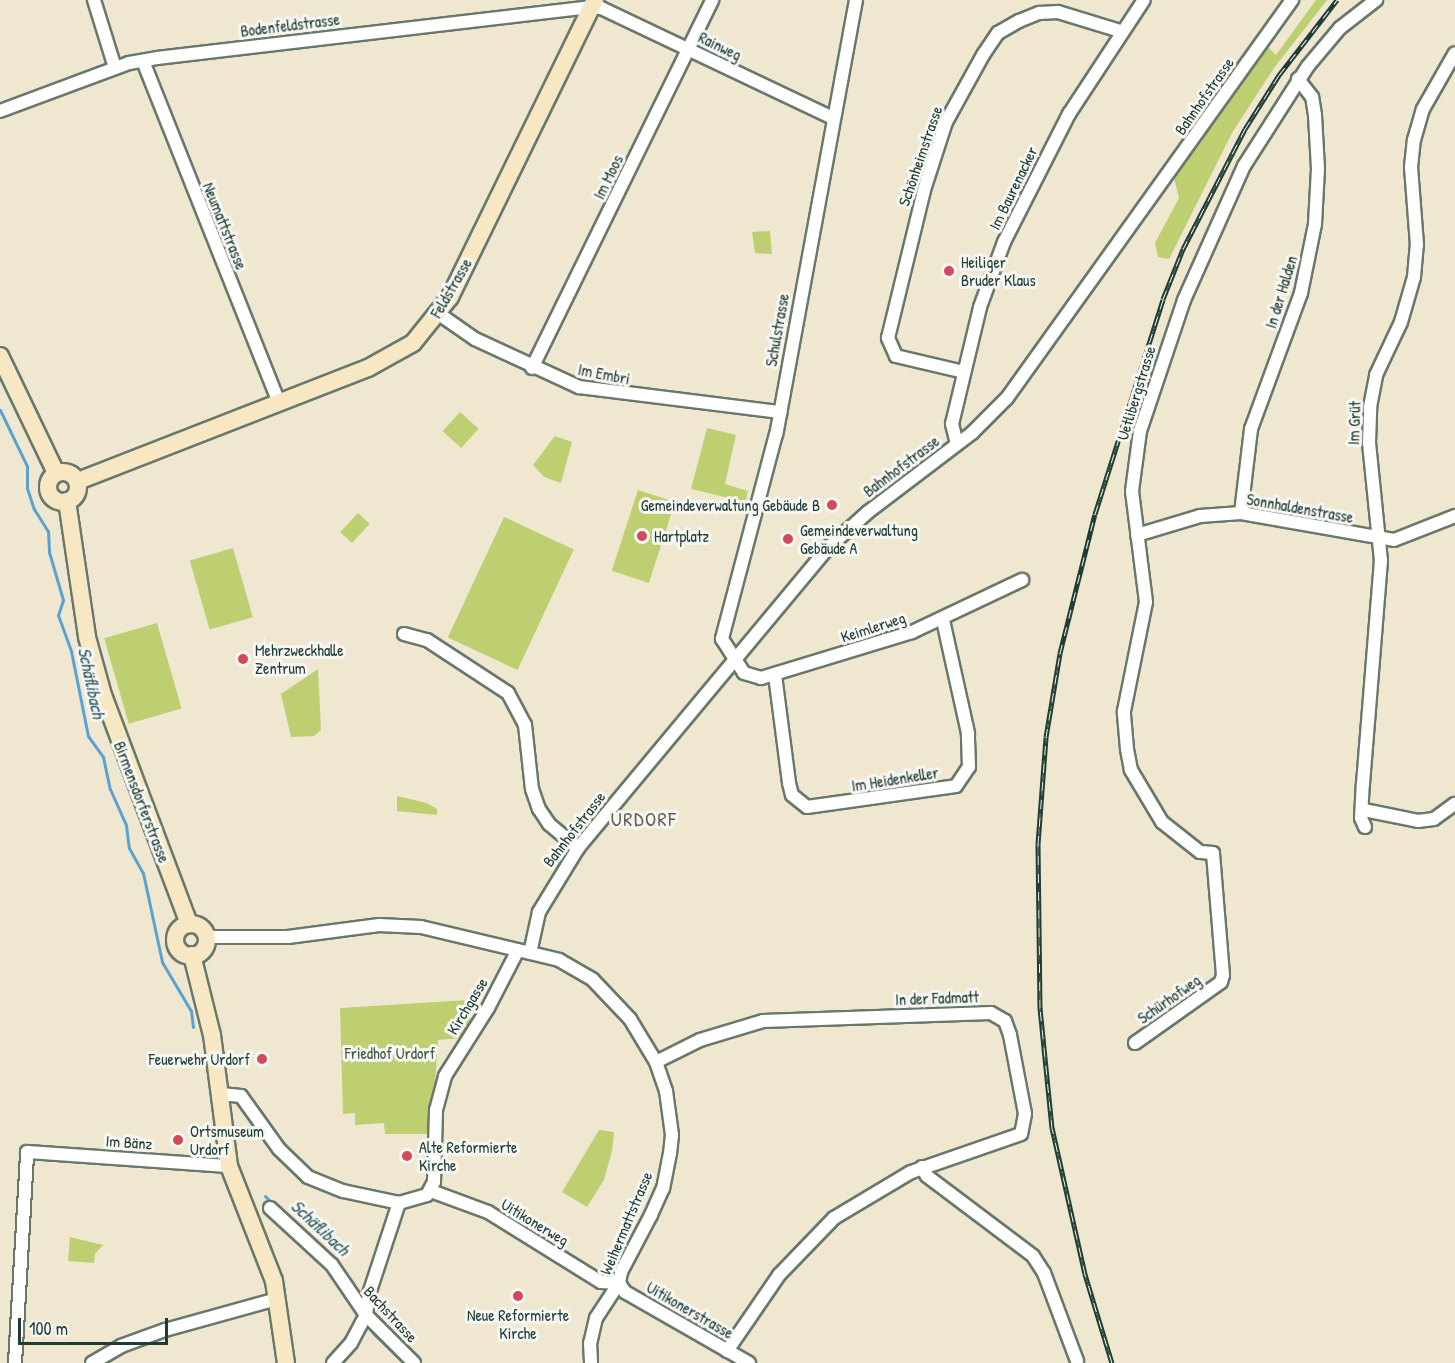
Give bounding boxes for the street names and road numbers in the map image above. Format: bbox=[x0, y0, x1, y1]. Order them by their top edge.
street label: Bodenfeldstrasse bbox=[239, 9, 341, 41]
street label: Rainweg bbox=[695, 27, 745, 65]
street label: Bahnhofstrasse bbox=[1170, 54, 1238, 138]
street label: Schönheimstrasse bbox=[894, 104, 946, 208]
street label: Im Baurenacker bbox=[985, 143, 1041, 233]
street label: Im Moos bbox=[589, 152, 627, 202]
street label: Neumattstrasse bbox=[199, 180, 251, 272]
street label: In der Halden bbox=[1261, 253, 1301, 331]
street label: Feldstrasse bbox=[426, 255, 476, 321]
street label: Schulstrasse bbox=[761, 292, 793, 368]
street label: Uetlibergstrasse bbox=[1113, 344, 1159, 442]
street label: Im Embri bbox=[576, 360, 632, 388]
street label: Im Grüt bbox=[1344, 401, 1364, 445]
street label: Bahnhofstrasse bbox=[859, 431, 943, 501]
street label: Sonnhaldenstrasse bbox=[1245, 489, 1355, 527]
street label: Keimlerweg bbox=[838, 608, 908, 646]
street label: Birmensdorferstrasse bbox=[110, 739, 174, 865]
street label: Im Heidenkeller bbox=[850, 763, 940, 795]
street label: Bahnhofstrasse bbox=[539, 788, 609, 870]
street label: Schürhofweg bbox=[1134, 970, 1204, 1028]
street label: Kirchgasse bbox=[443, 974, 491, 1038]
street label: In der Fadmatt bbox=[895, 987, 979, 1009]
street label: Im Bänz bbox=[105, 1131, 153, 1153]
street label: Weihermattstrasse bbox=[596, 1169, 656, 1277]
street label: Uitikonerweg bbox=[498, 1194, 572, 1250]
street label: Uitikonerstrasse bbox=[643, 1277, 737, 1343]
street label: Bachstrasse bbox=[360, 1282, 422, 1346]

